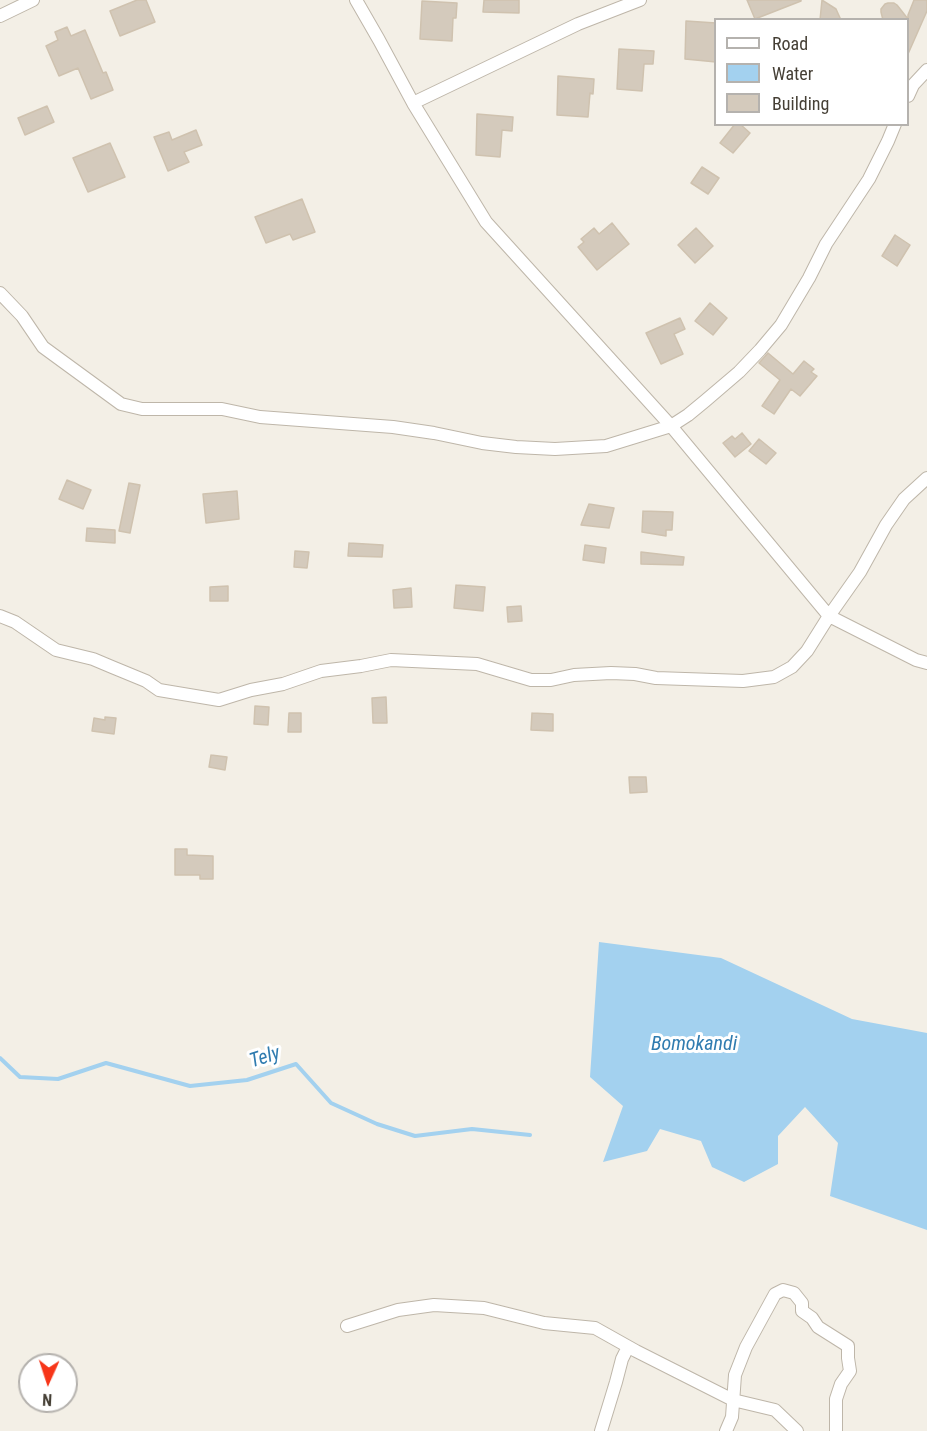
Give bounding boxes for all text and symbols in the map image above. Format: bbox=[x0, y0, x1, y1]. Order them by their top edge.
legend bbox=[714, 18, 909, 126]
text: Road bbox=[772, 33, 808, 54]
text: Water bbox=[772, 63, 813, 84]
text: Building bbox=[772, 93, 829, 114]
water label: Bomokandi bbox=[651, 1033, 737, 1057]
water label: Tely bbox=[247, 1042, 283, 1074]
north arrow bbox=[18, 1353, 78, 1413]
text: N bbox=[42, 1390, 53, 1409]

